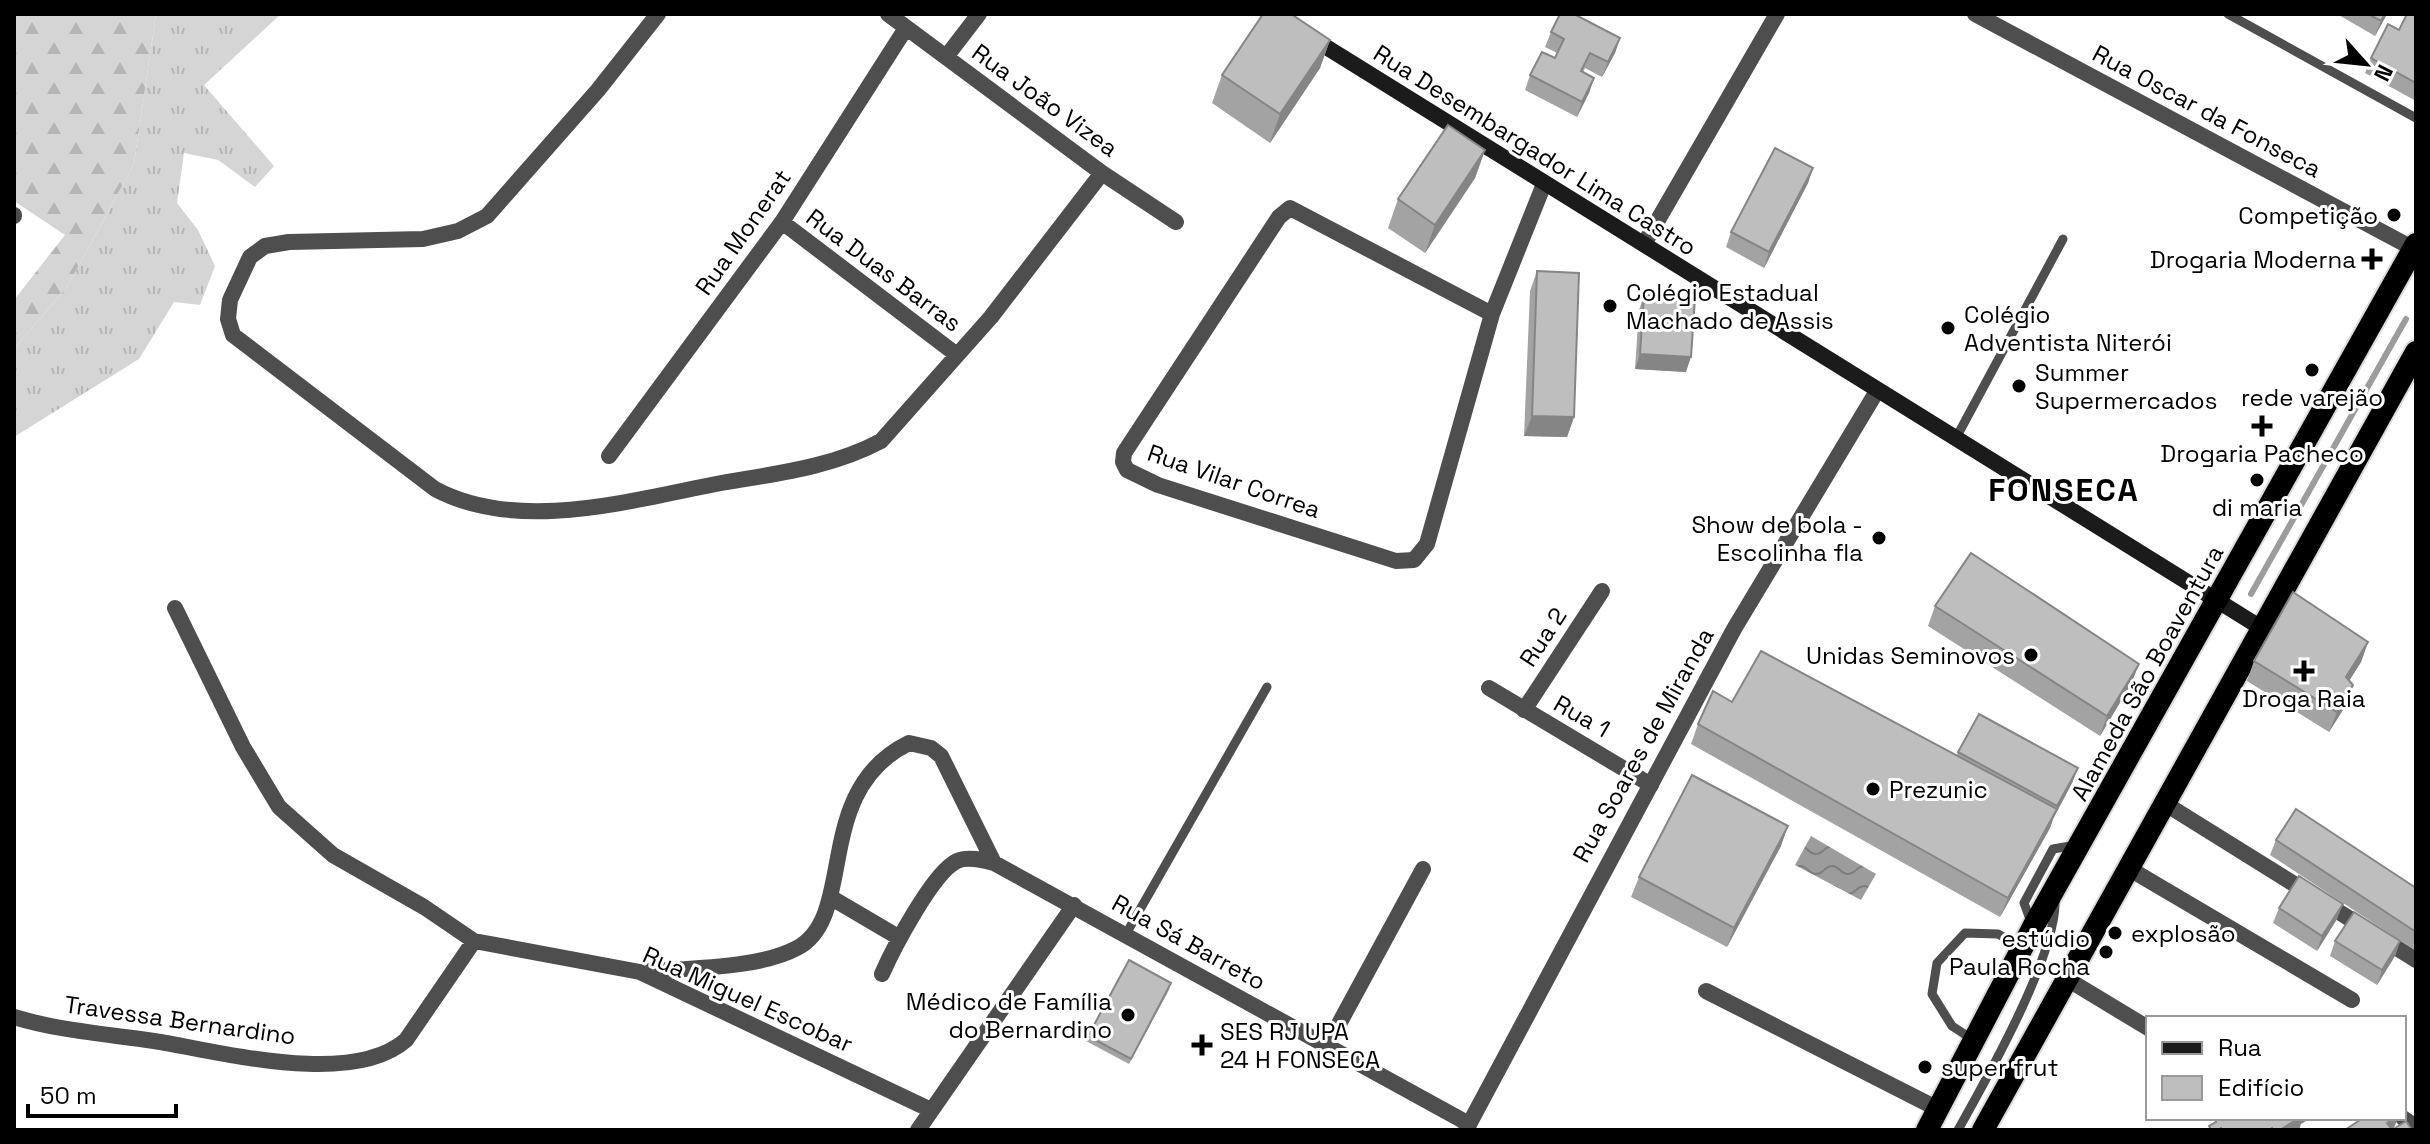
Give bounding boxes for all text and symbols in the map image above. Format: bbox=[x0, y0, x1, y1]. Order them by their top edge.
north arrow bbox=[2326, 24, 2406, 104]
street label: Rua João Vizea bbox=[966, 37, 1124, 164]
street label: Rua Desembargador Lima Castro bbox=[1368, 37, 1702, 263]
street label: Rua Oscar da Fonseca bbox=[2087, 38, 2327, 185]
text: N bbox=[2368, 60, 2400, 86]
street label: Rua Monerat bbox=[688, 163, 798, 301]
place label: Competição bbox=[2238, 200, 2378, 231]
street label: Rua Duas Barras bbox=[800, 201, 968, 339]
marker: Competição bbox=[2385, 206, 2403, 224]
place label: Drogaria Moderna bbox=[2150, 244, 2356, 275]
marker: Drogaria Moderna bbox=[2363, 250, 2381, 268]
place label: Colégio Estadual Machado de Assis bbox=[1626, 277, 1834, 336]
marker: Colégio Estadual Machado de Assis bbox=[1601, 297, 1619, 315]
place label: Colégio Adventista Niterói bbox=[1964, 299, 2172, 358]
marker: Colégio Adventista Niterói bbox=[1939, 319, 1957, 337]
place label: Summer Supermercados bbox=[2035, 357, 2217, 416]
marker: rede varejão bbox=[2303, 361, 2321, 379]
marker: Summer Supermercados bbox=[2010, 377, 2028, 395]
place label: rede varejão bbox=[2241, 382, 2383, 413]
marker: Drogaria Pacheco bbox=[2253, 417, 2271, 435]
street label: Rua Vilar Correa bbox=[1143, 437, 1325, 525]
place label: Drogaria Pacheco bbox=[2160, 438, 2364, 469]
district label: FONSECA bbox=[1988, 470, 2140, 510]
marker: di maria bbox=[2248, 471, 2266, 489]
place label: di maria bbox=[2212, 492, 2303, 523]
place label: Show de bola - Escolinha fla bbox=[1691, 509, 1863, 568]
marker: Show de bola - Escolinha fla bbox=[1870, 529, 1888, 547]
street label: Alameda São Boaventura bbox=[2064, 540, 2230, 806]
street label: Rua 2 bbox=[1512, 602, 1574, 672]
street label: Rua Soares de Miranda bbox=[1566, 622, 1721, 868]
place label: Unidas Seminovos bbox=[1806, 640, 2015, 671]
marker: Unidas Seminovos bbox=[2022, 646, 2040, 664]
marker: Droga Raia bbox=[2295, 662, 2313, 680]
place label: Droga Raia bbox=[2242, 683, 2366, 714]
street label: Rua 1 bbox=[1548, 688, 1616, 744]
place label: Prezunic bbox=[1889, 774, 1988, 805]
marker: Prezunic bbox=[1864, 780, 1882, 798]
street label: Rua Sá Barreto bbox=[1107, 887, 1271, 997]
place label: explosão bbox=[2131, 918, 2236, 949]
place label: estúdio Paula Rocha bbox=[1949, 923, 2090, 982]
marker: explosão bbox=[2106, 924, 2124, 942]
street label: Rua Miguel Escobar bbox=[638, 939, 858, 1059]
marker: estúdio Paula Rocha bbox=[2097, 943, 2115, 961]
place label: Médico de Família do Bernardino bbox=[906, 986, 1112, 1045]
street label: Travessa Bernardino bbox=[62, 988, 298, 1052]
marker: Médico de Família do Bernardino bbox=[1119, 1006, 1137, 1024]
place label: SES RJ UPA 24 H FONSECA bbox=[1220, 1016, 1380, 1075]
legend bbox=[2146, 1016, 2406, 1120]
text: Rua bbox=[2218, 1032, 2262, 1063]
marker: SES RJ UPA 24 H FONSECA bbox=[1191, 1034, 1213, 1056]
place label: super frut bbox=[1941, 1052, 2059, 1083]
marker: super frut bbox=[1916, 1058, 1934, 1076]
scale bar bbox=[28, 1068, 176, 1118]
text: Edifício bbox=[2218, 1072, 2304, 1103]
text: 50 m bbox=[40, 1080, 97, 1111]

